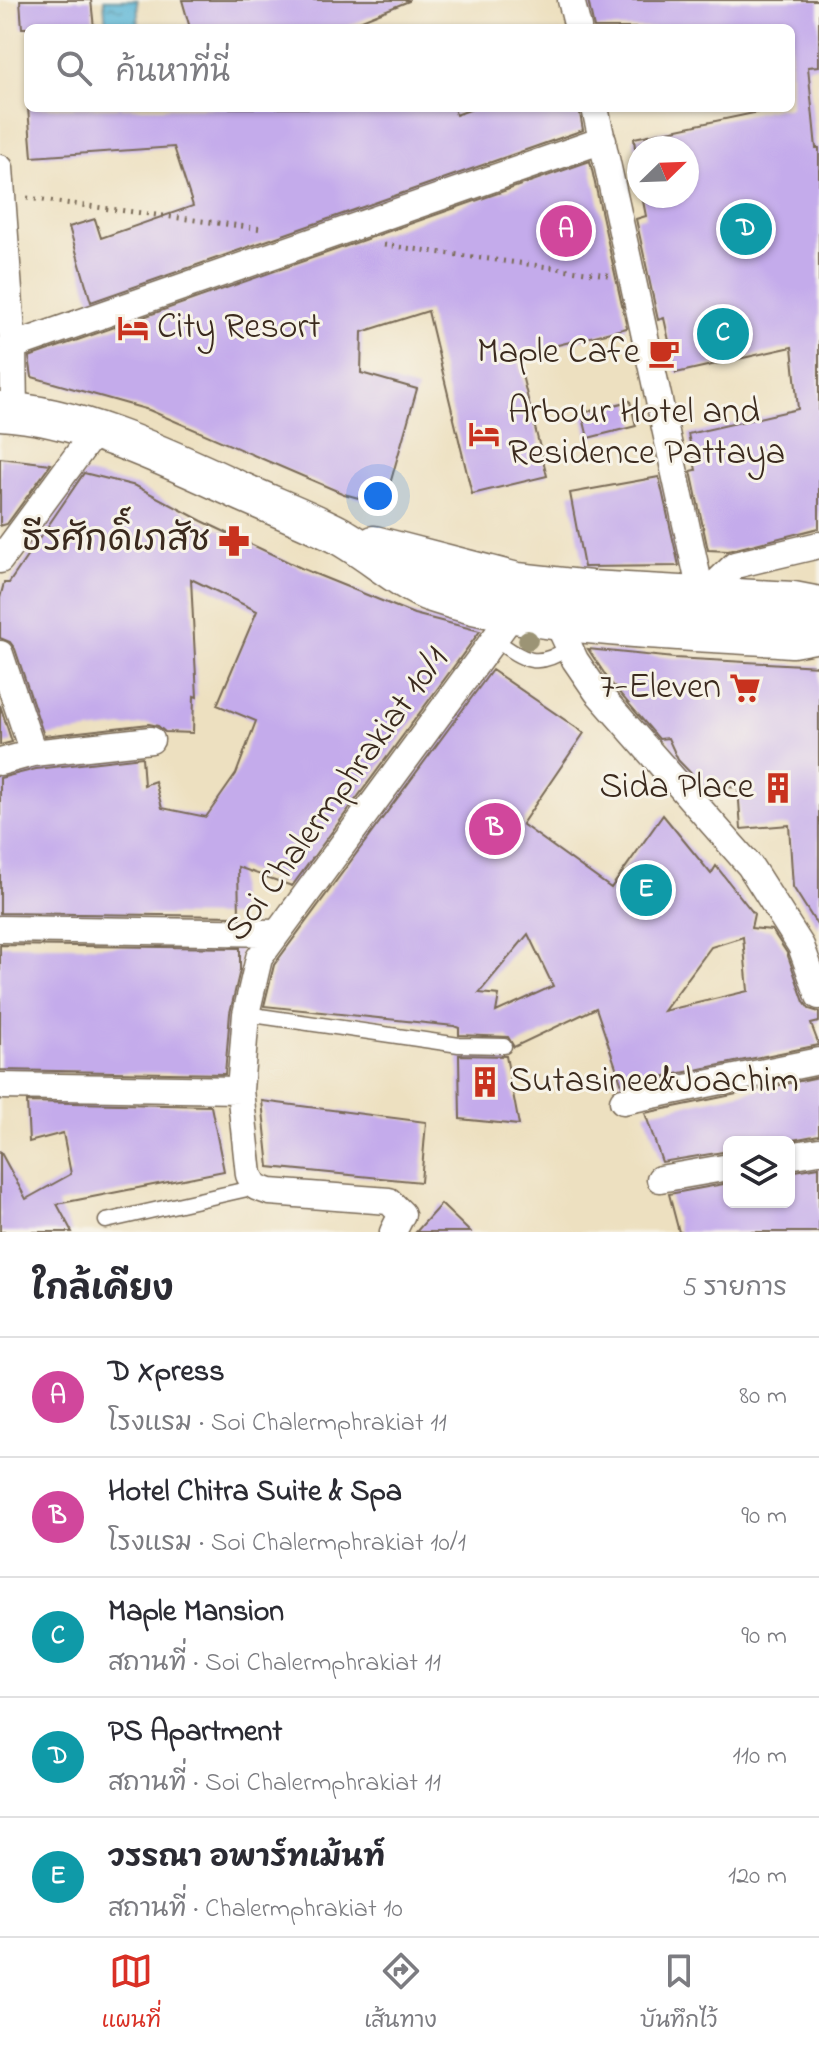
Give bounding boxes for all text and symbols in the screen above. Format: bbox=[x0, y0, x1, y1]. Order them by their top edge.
search box bbox=[24, 24, 795, 112]
icon: search bbox=[52, 46, 96, 90]
text: ค้นหาที่นี่ bbox=[116, 52, 230, 96]
north arrow bbox=[627, 136, 699, 208]
pin: D bbox=[720, 199, 772, 259]
pin: A bbox=[540, 201, 592, 261]
place label: City Resort bbox=[157, 302, 321, 355]
pin: C bbox=[697, 304, 749, 364]
hotel icon: City Resort bbox=[116, 311, 150, 345]
place label: Maple Cafe bbox=[477, 327, 641, 380]
cafe icon: Maple Cafe bbox=[647, 336, 681, 370]
place label: Arbour Hotel and Residence Pattaya bbox=[508, 387, 785, 481]
hotel icon: Arbour Hotel and Residence Pattaya bbox=[467, 417, 501, 451]
your location bbox=[358, 476, 398, 516]
place label: ธีรศักดิ์เภสัช bbox=[22, 506, 210, 568]
pharmacy icon: ธีรศักดิ์เภสัช bbox=[217, 524, 251, 558]
street label: Soi Chalermphrakiat 10/1 bbox=[213, 636, 463, 954]
place label: 7-Eleven bbox=[600, 662, 721, 715]
supermarket icon: 7-Eleven bbox=[728, 671, 762, 705]
place label: Sida Place bbox=[599, 762, 755, 815]
building icon: Sida Place bbox=[761, 771, 795, 805]
pin: B bbox=[469, 799, 521, 859]
pin: E bbox=[620, 860, 672, 920]
place label: Sutasinee&Joachim bbox=[509, 1056, 799, 1109]
building icon: Sutasinee&Joachim bbox=[468, 1065, 502, 1099]
map controls bbox=[723, 1136, 795, 1208]
button: layers bbox=[723, 1136, 795, 1208]
text: ใกล้เคียง bbox=[32, 1266, 174, 1316]
text: 5 รายการ bbox=[682, 1270, 787, 1308]
text: D Xpress bbox=[108, 1351, 224, 1395]
text: A bbox=[50, 1378, 66, 1416]
text: 80 m bbox=[739, 1378, 787, 1416]
text: โรงแรม · Soi Chalermphrakiat 11 bbox=[108, 1405, 447, 1443]
text: Hotel Chitra Suite & Spa bbox=[108, 1471, 402, 1515]
text: B bbox=[49, 1498, 67, 1536]
text: 90 m bbox=[741, 1498, 787, 1536]
text: โรงแรม · Soi Chalermphrakiat 10/1 bbox=[108, 1525, 466, 1563]
text: Maple Mansion bbox=[108, 1591, 284, 1635]
text: C bbox=[51, 1618, 65, 1656]
text: 90 m bbox=[741, 1618, 787, 1656]
text: สถานที่ · Soi Chalermphrakiat 11 bbox=[108, 1645, 441, 1683]
text: PS Apartment bbox=[108, 1711, 282, 1755]
text: D bbox=[48, 1738, 68, 1776]
text: 110 m bbox=[733, 1738, 787, 1776]
text: สถานที่ · Soi Chalermphrakiat 11 bbox=[108, 1765, 441, 1803]
text: วรรณา อพาร์ทเม้นท์ bbox=[108, 1837, 385, 1881]
text: E bbox=[50, 1858, 66, 1896]
text: 120 m bbox=[728, 1858, 787, 1896]
text: สถานที่ · Chalermphrakiat 10 bbox=[108, 1891, 403, 1929]
tab: แผนที่ bbox=[102, 1949, 161, 2038]
tab: เส้นทาง bbox=[364, 1949, 437, 2038]
tab: บันทึกไว้ bbox=[640, 1949, 717, 2038]

